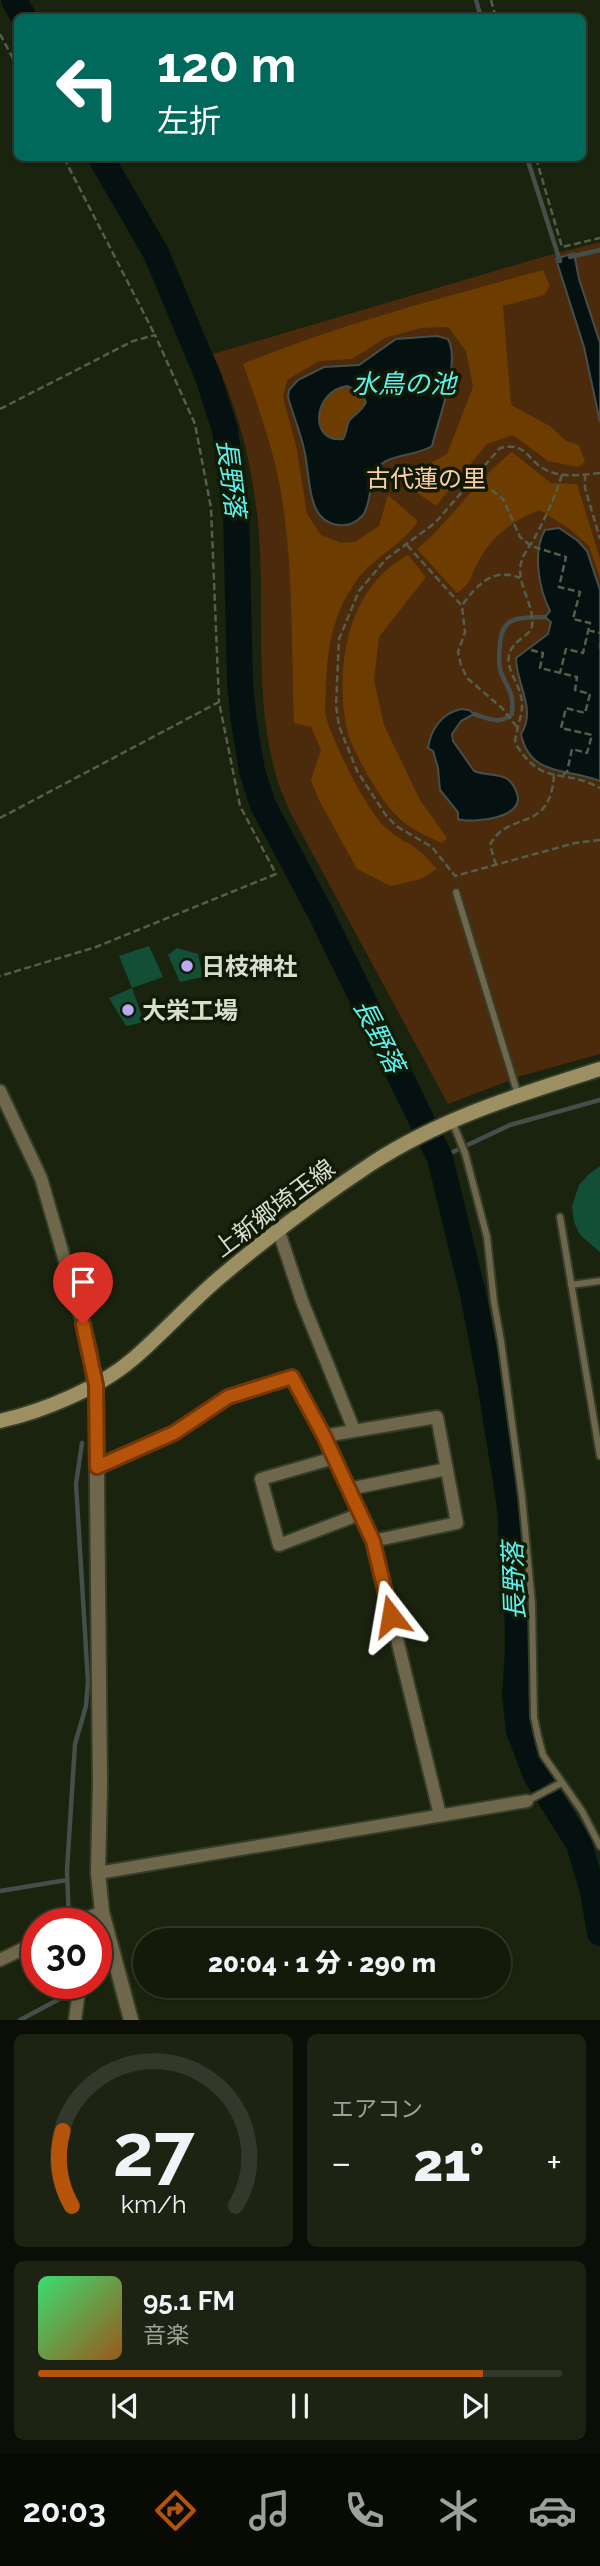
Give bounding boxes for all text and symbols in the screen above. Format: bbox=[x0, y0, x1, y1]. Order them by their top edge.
text: 120 m bbox=[157, 36, 296, 93]
icon: left bbox=[42, 42, 133, 133]
text: 左折 bbox=[157, 102, 221, 139]
water label: 水鳥の池 bbox=[352, 369, 459, 399]
water label: 長野落 bbox=[211, 437, 251, 522]
park label: 古代蓮の里 bbox=[366, 464, 486, 493]
place label: 日枝神社 bbox=[201, 952, 297, 981]
marker: 日枝神社 bbox=[179, 958, 195, 974]
water label: 長野落 bbox=[348, 994, 412, 1081]
place label: 大栄工場 bbox=[142, 996, 238, 1025]
marker: 大栄工場 bbox=[120, 1002, 136, 1018]
street label: 上新郷埼玉線 bbox=[208, 1153, 340, 1263]
pin bbox=[53, 1252, 113, 1324]
icon: arrive bbox=[64, 1263, 102, 1301]
water label: 長野落 bbox=[498, 1538, 530, 1621]
position arrow bbox=[354, 1579, 428, 1653]
speed limit sign: 30 bbox=[21, 1908, 112, 1999]
text: 20:04 · 1 分 · 290 m bbox=[208, 1948, 436, 1978]
text: エアコン bbox=[331, 2095, 423, 2122]
text: 27 bbox=[113, 2109, 195, 2194]
text: 21° bbox=[413, 2132, 484, 2193]
text: − bbox=[331, 2140, 351, 2185]
text: + bbox=[546, 2140, 562, 2185]
text: km/h bbox=[121, 2189, 186, 2219]
text: 95.1 FM bbox=[143, 2286, 235, 2316]
text: 音楽 bbox=[143, 2321, 189, 2348]
icon: previous bbox=[106, 2387, 144, 2425]
icon: pause bbox=[281, 2387, 319, 2425]
icon: next bbox=[456, 2387, 494, 2425]
icon: directions bbox=[151, 2486, 200, 2535]
icon: music bbox=[245, 2486, 294, 2535]
icon: phone bbox=[340, 2486, 389, 2535]
icon: climate bbox=[434, 2486, 483, 2535]
icon: car bbox=[528, 2486, 577, 2535]
text: 20:03 bbox=[23, 2492, 106, 2529]

